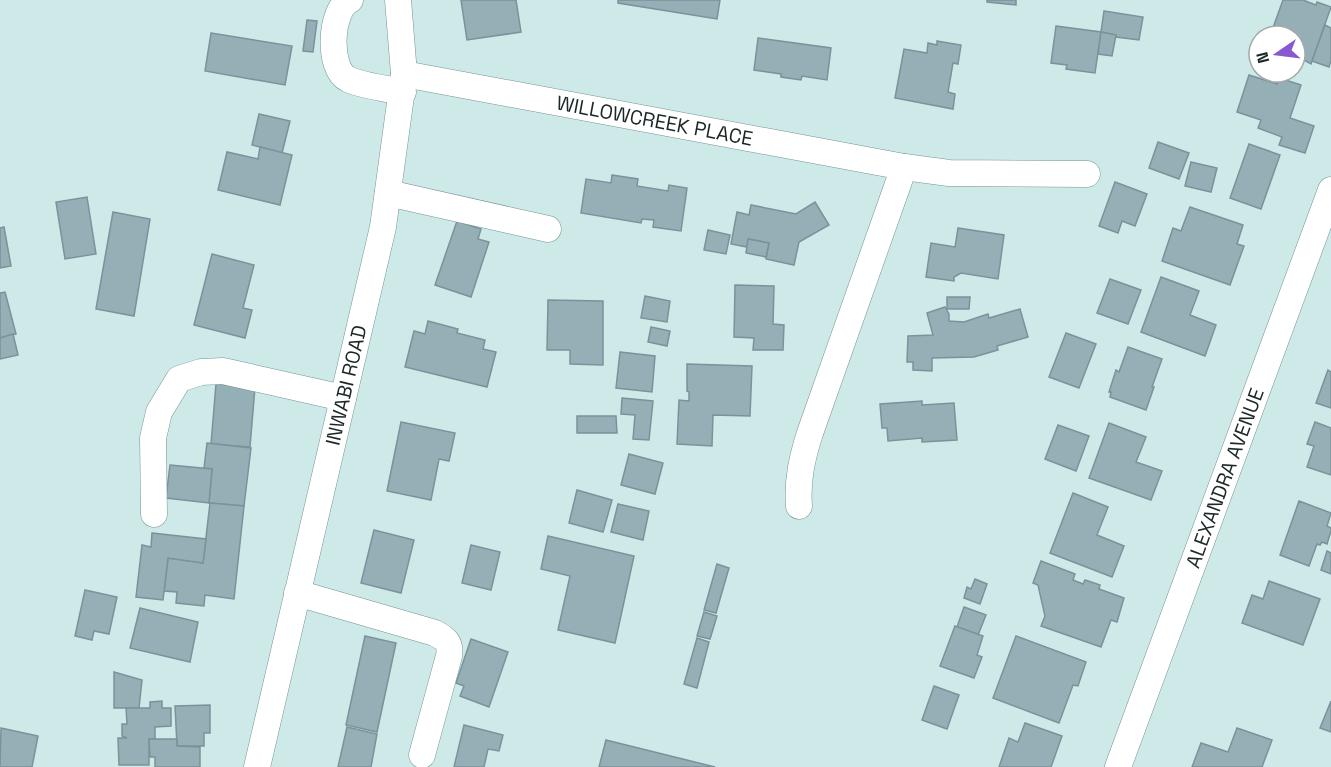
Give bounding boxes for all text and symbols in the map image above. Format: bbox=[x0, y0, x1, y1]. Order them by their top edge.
north arrow bbox=[1247, 24, 1307, 84]
text: N bbox=[1251, 50, 1274, 65]
street label: WILLOWCREEK PLACE bbox=[554, 90, 755, 152]
street label: INWABI ROAD bbox=[319, 323, 373, 448]
street label: ALEXANDRA AVENUE bbox=[1180, 385, 1270, 572]

